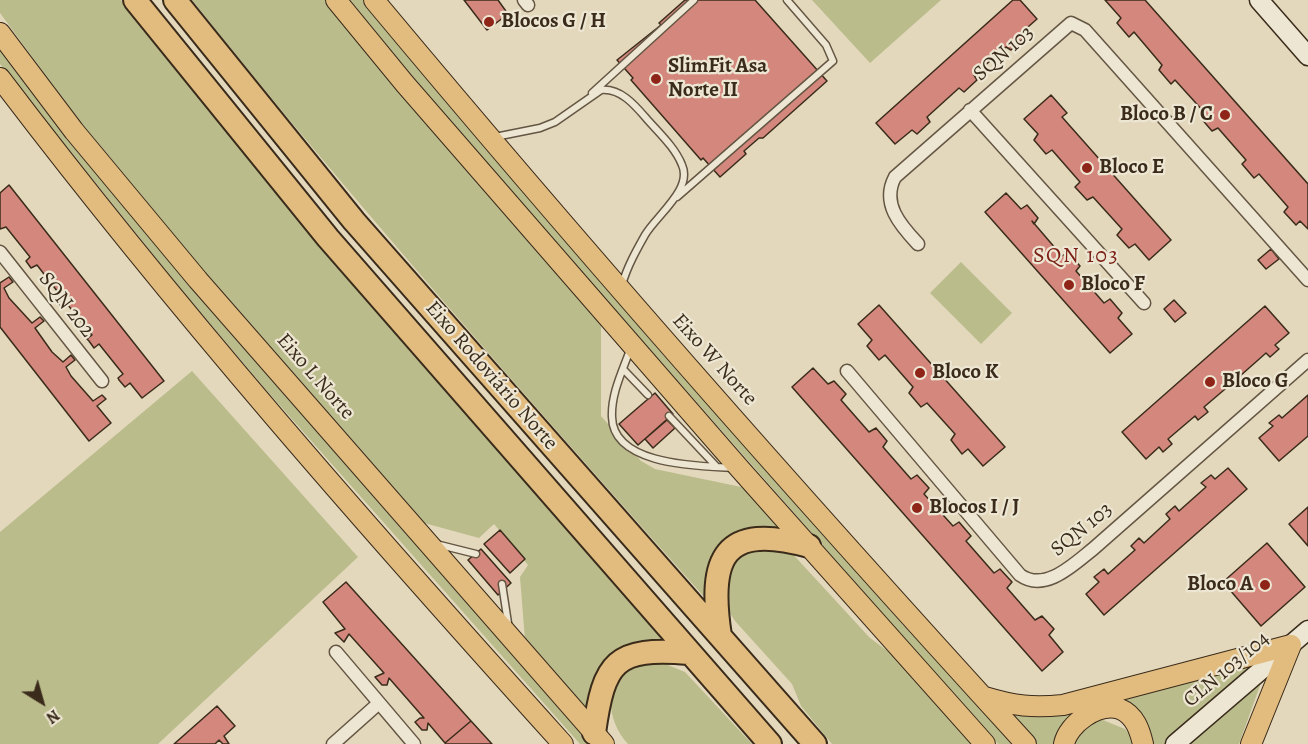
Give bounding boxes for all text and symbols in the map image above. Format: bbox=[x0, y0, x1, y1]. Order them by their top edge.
place label: Blocos G / H bbox=[501, 9, 606, 35]
marker: Blocos G / H bbox=[482, 15, 496, 29]
street label: SQN 103 bbox=[969, 21, 1039, 87]
place label: SlimFit Asa Norte II bbox=[668, 54, 767, 104]
marker: SlimFit Asa Norte II bbox=[649, 72, 663, 86]
place label: Bloco B / C bbox=[1120, 102, 1213, 128]
marker: Bloco B / C bbox=[1218, 108, 1232, 122]
place label: Bloco E bbox=[1099, 155, 1164, 181]
marker: Bloco E bbox=[1080, 161, 1094, 175]
district label: SQN 103 bbox=[1033, 244, 1119, 270]
street label: SQN 202 bbox=[33, 267, 99, 343]
place label: Bloco F bbox=[1081, 272, 1145, 298]
marker: Bloco F bbox=[1062, 278, 1076, 292]
street label: Eixo Rodoviário Norte bbox=[419, 296, 563, 456]
street label: Eixo W Norte bbox=[666, 309, 762, 411]
street label: Eixo L Norte bbox=[271, 329, 359, 425]
place label: Bloco K bbox=[932, 360, 999, 386]
marker: Bloco K bbox=[913, 366, 927, 380]
place label: Bloco G bbox=[1222, 369, 1288, 395]
marker: Bloco G bbox=[1203, 375, 1217, 389]
place label: Blocos I / J bbox=[929, 495, 1019, 521]
street label: SQN 103 bbox=[1046, 498, 1118, 562]
marker: Blocos I / J bbox=[910, 501, 924, 515]
place label: Bloco A bbox=[1187, 572, 1253, 598]
marker: Bloco A bbox=[1258, 578, 1272, 592]
street label: CLN 103/104 bbox=[1179, 627, 1275, 713]
north arrow bbox=[12, 672, 72, 732]
text: N bbox=[42, 704, 64, 729]

